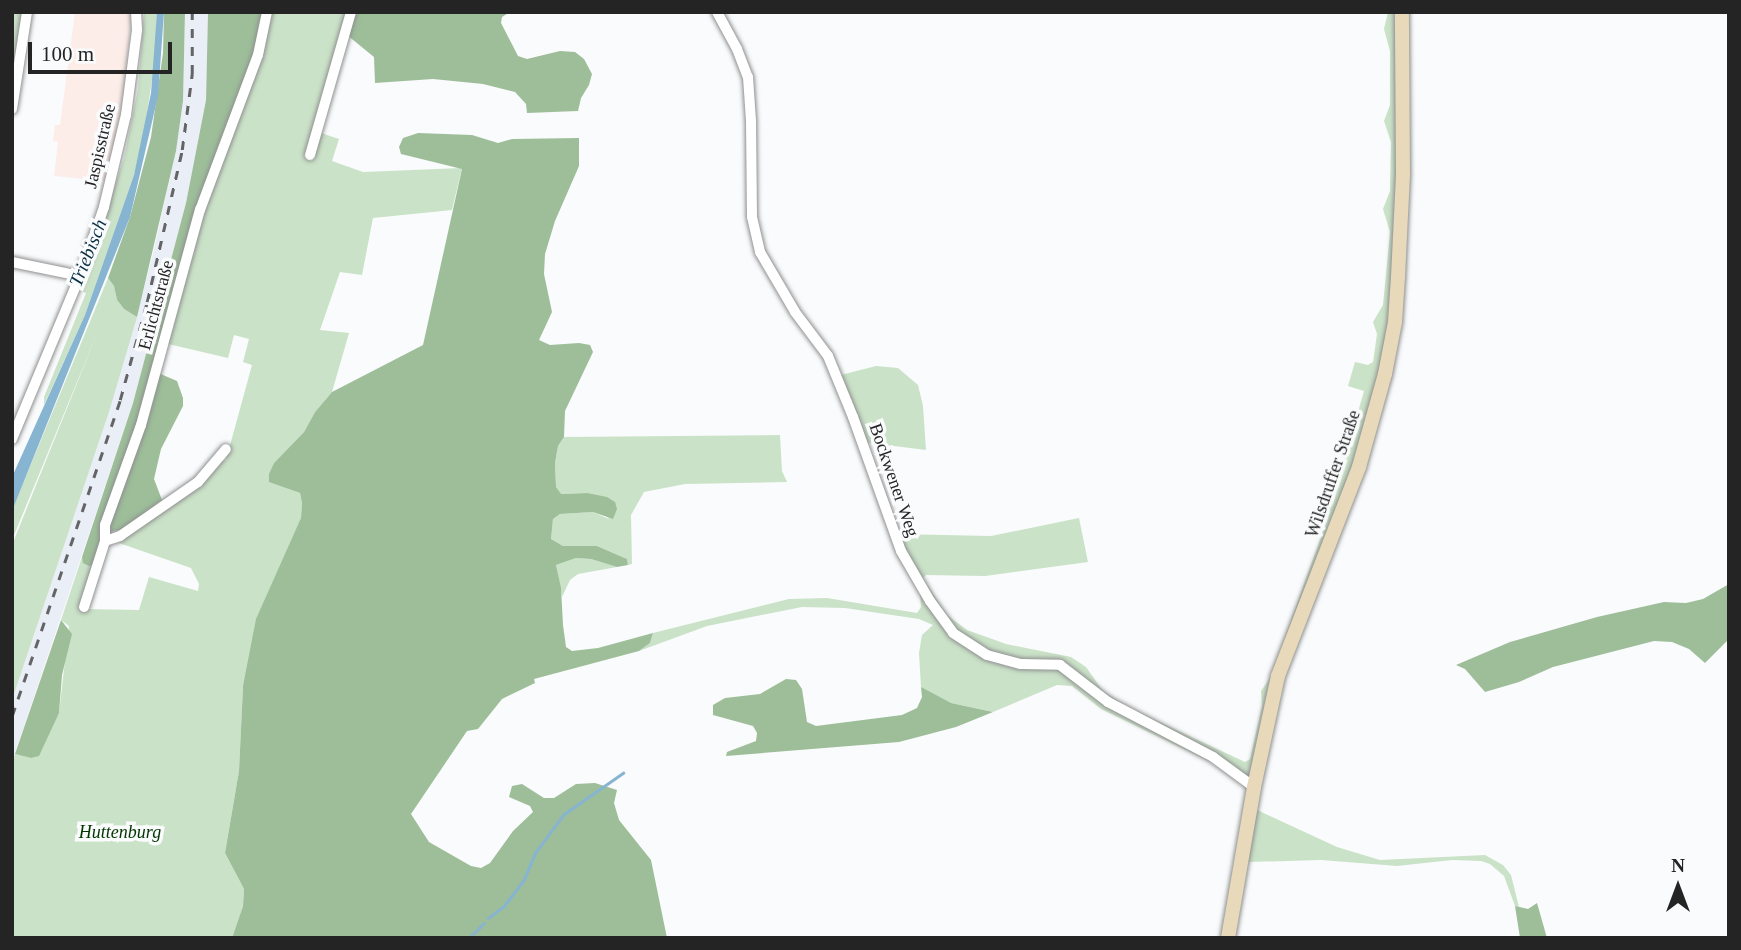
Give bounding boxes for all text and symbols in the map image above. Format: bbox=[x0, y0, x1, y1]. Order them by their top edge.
scale bar bbox=[32, 28, 175, 72]
text: 100 m bbox=[41, 42, 94, 66]
street label: Jaspisstraße bbox=[80, 102, 120, 190]
water label: Triebisch bbox=[64, 216, 112, 290]
street label: Erlichtstraße bbox=[134, 258, 178, 352]
street label: Wilsdruffer Straße bbox=[1301, 407, 1365, 541]
street label: Bockwener Weg bbox=[864, 420, 924, 540]
park label: Huttenburg bbox=[79, 821, 161, 843]
north arrow bbox=[1643, 852, 1713, 922]
text: N bbox=[1671, 855, 1685, 876]

